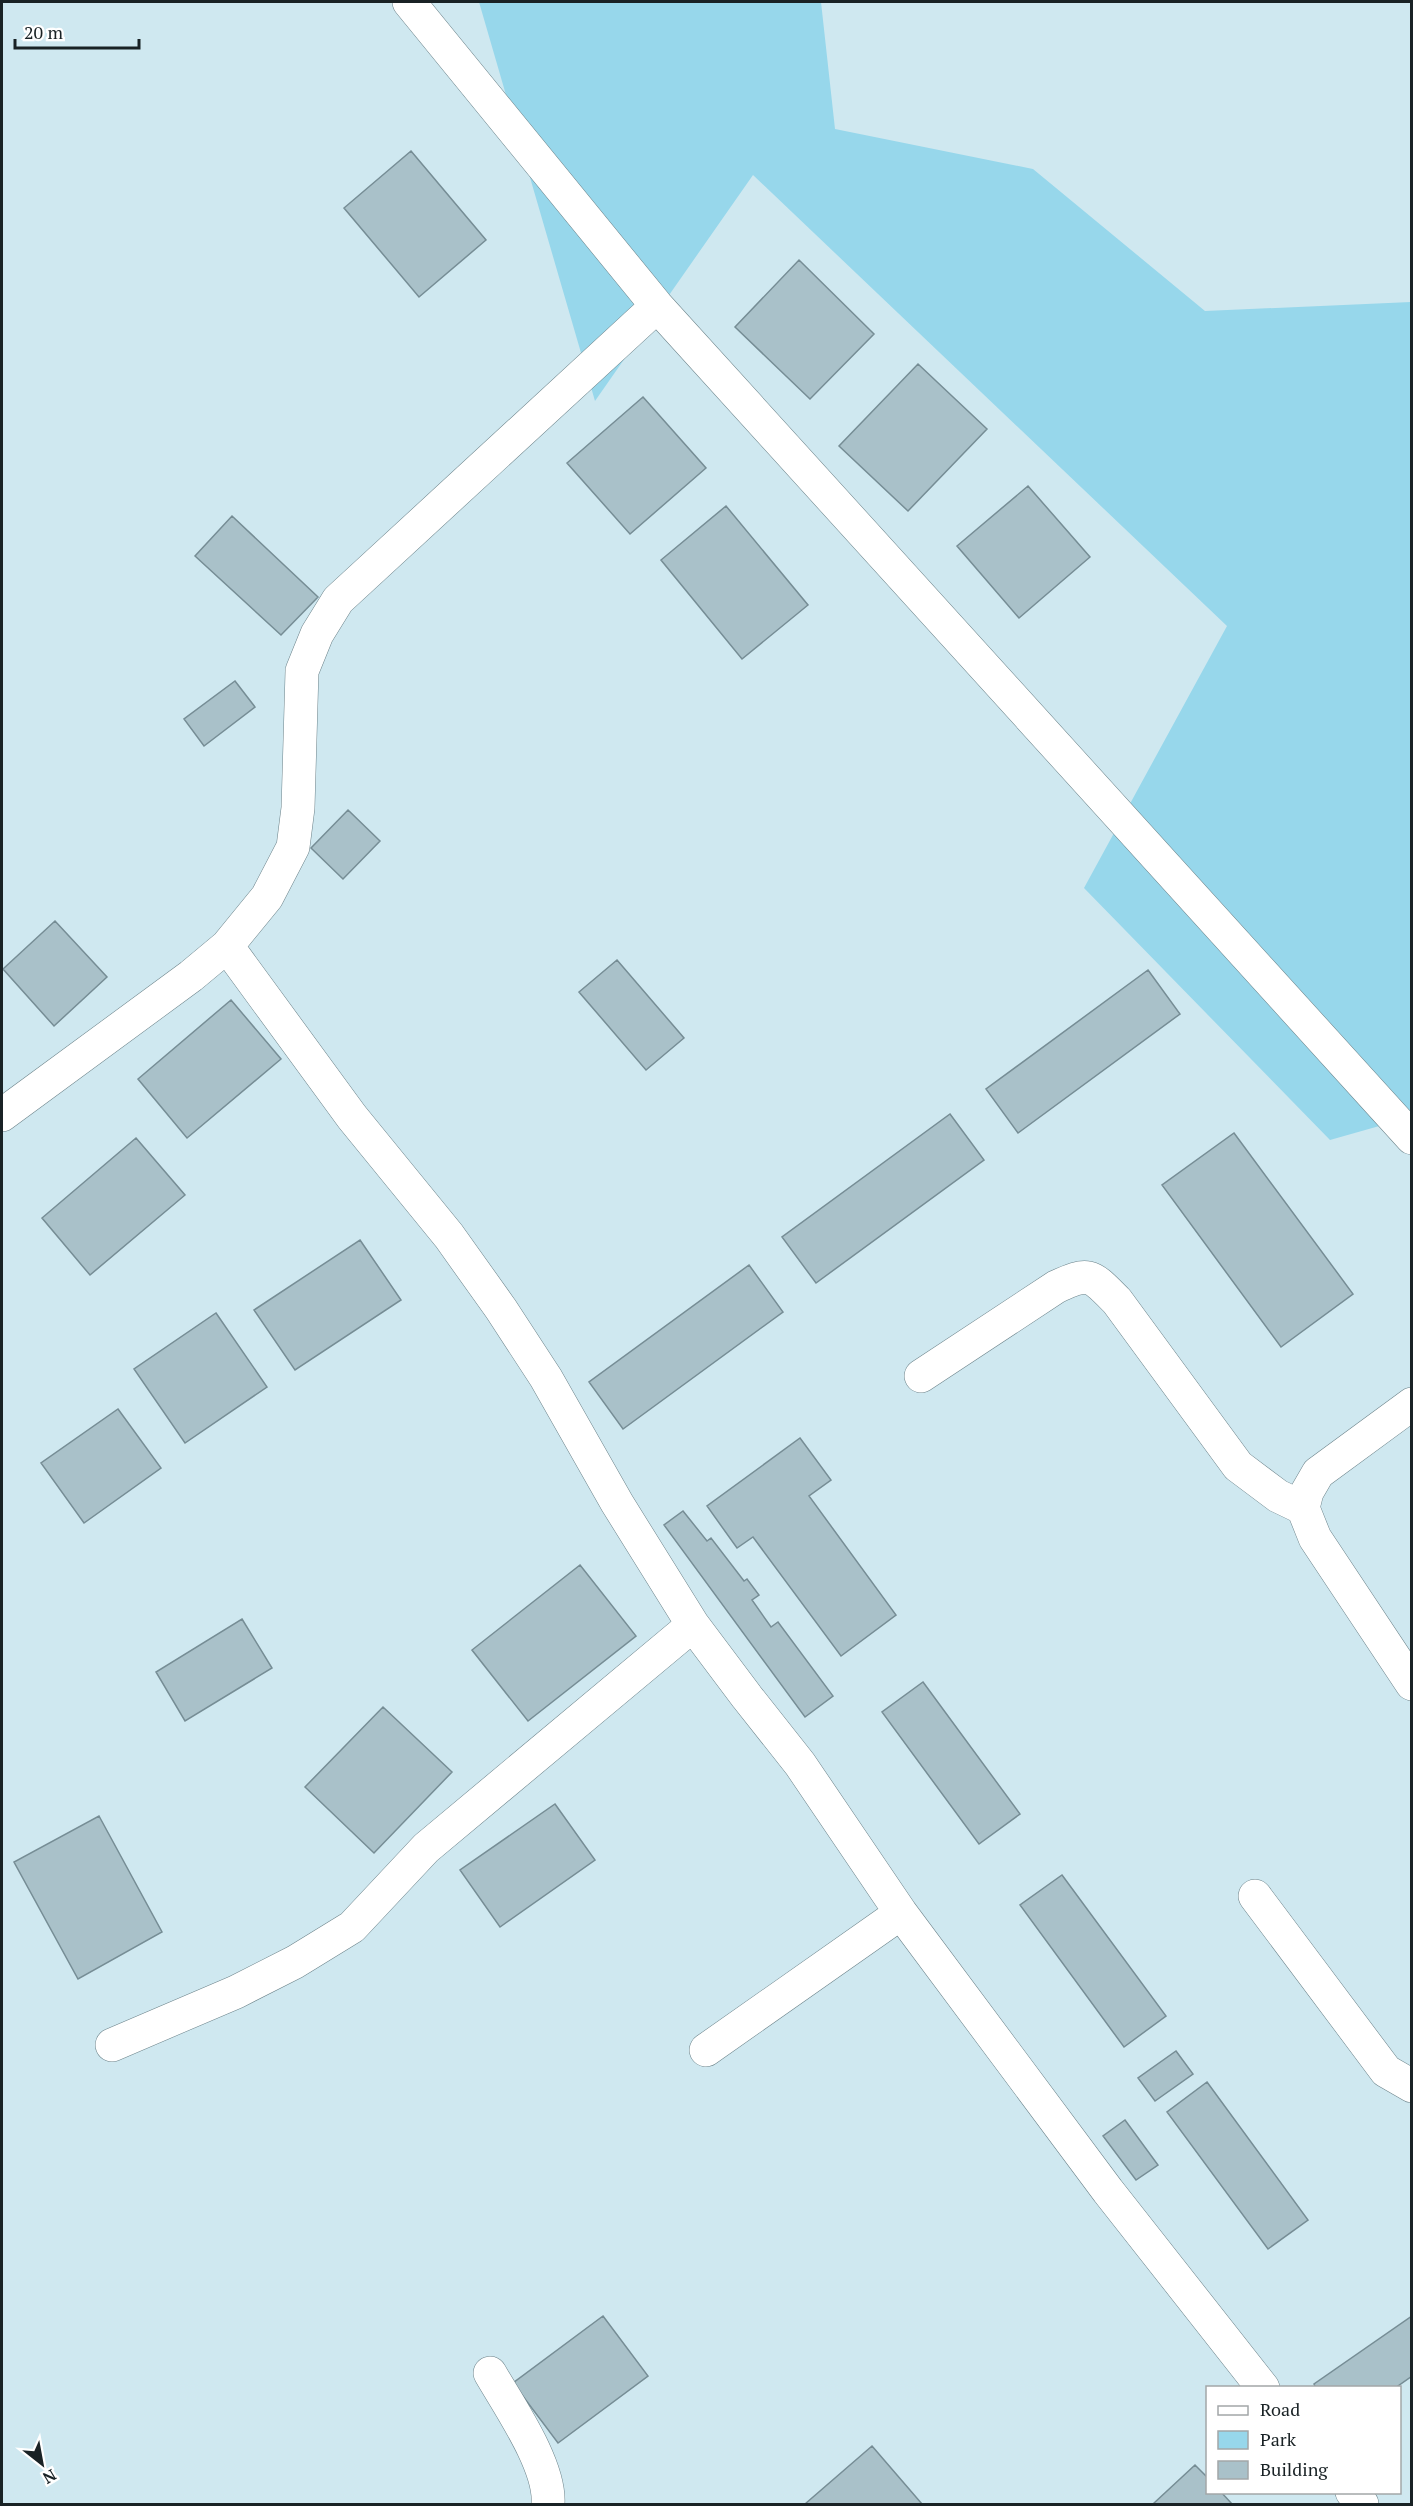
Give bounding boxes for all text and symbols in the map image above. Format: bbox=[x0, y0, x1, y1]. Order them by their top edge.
scale bar bbox=[15, 12, 140, 50]
text: 20 m bbox=[24, 20, 64, 44]
legend bbox=[1206, 2386, 1401, 2494]
text: Road bbox=[1260, 2397, 1300, 2421]
text: Park bbox=[1260, 2427, 1297, 2451]
north arrow bbox=[12, 2434, 72, 2494]
text: Building bbox=[1260, 2457, 1328, 2481]
text: N bbox=[39, 2464, 61, 2489]

